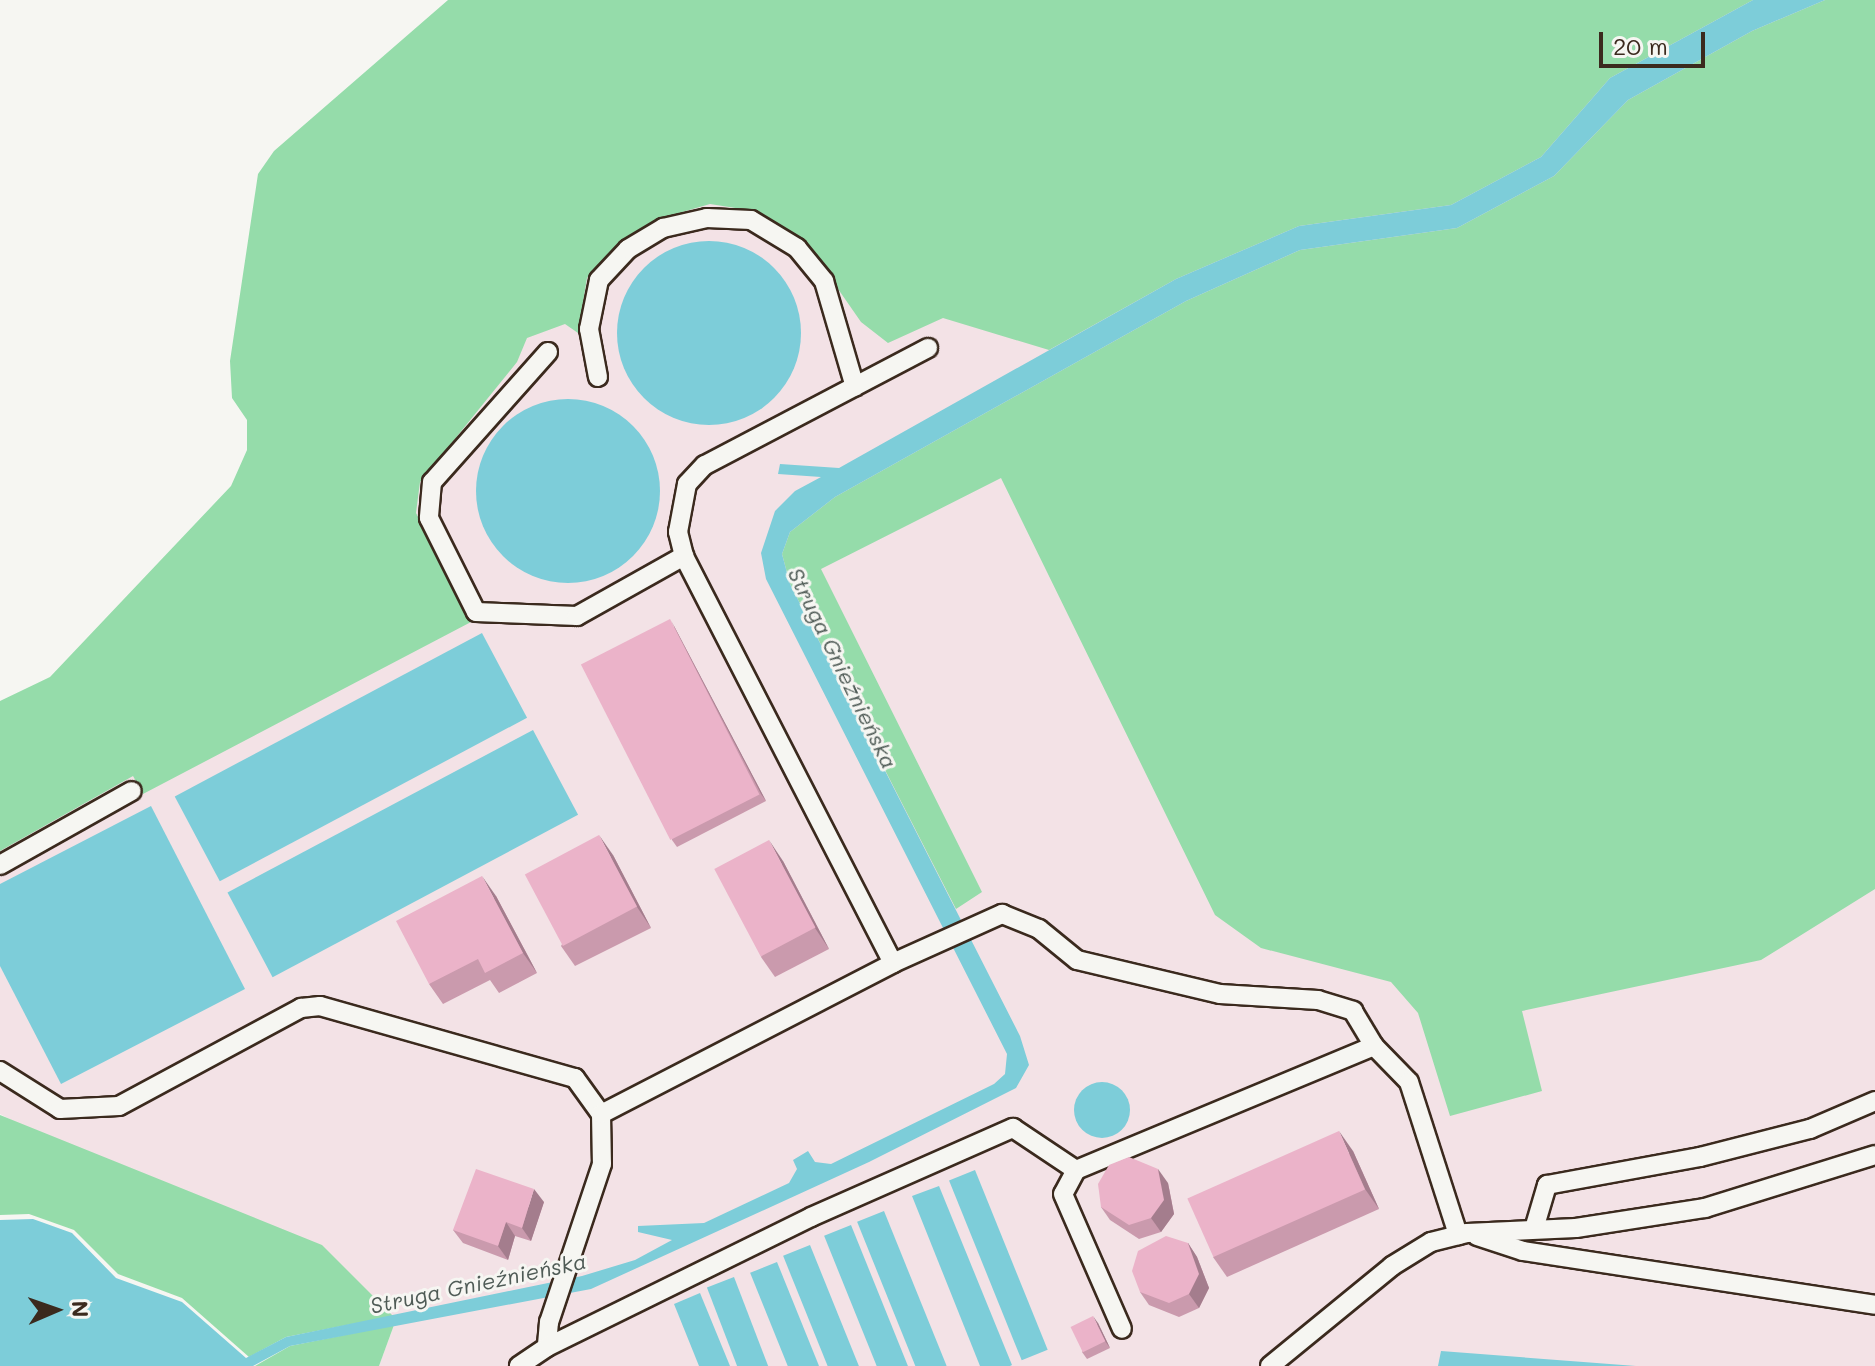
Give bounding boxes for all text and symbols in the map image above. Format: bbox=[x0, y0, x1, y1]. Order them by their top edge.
scale bar bbox=[1603, 16, 1709, 66]
text: 20 m bbox=[1613, 30, 1668, 61]
water label: Struga Gnieźnieńska bbox=[783, 563, 903, 773]
water label: Struga Gnieźnieńska bbox=[367, 1247, 589, 1319]
north arrow bbox=[16, 1270, 96, 1350]
text: N bbox=[66, 1300, 95, 1318]

